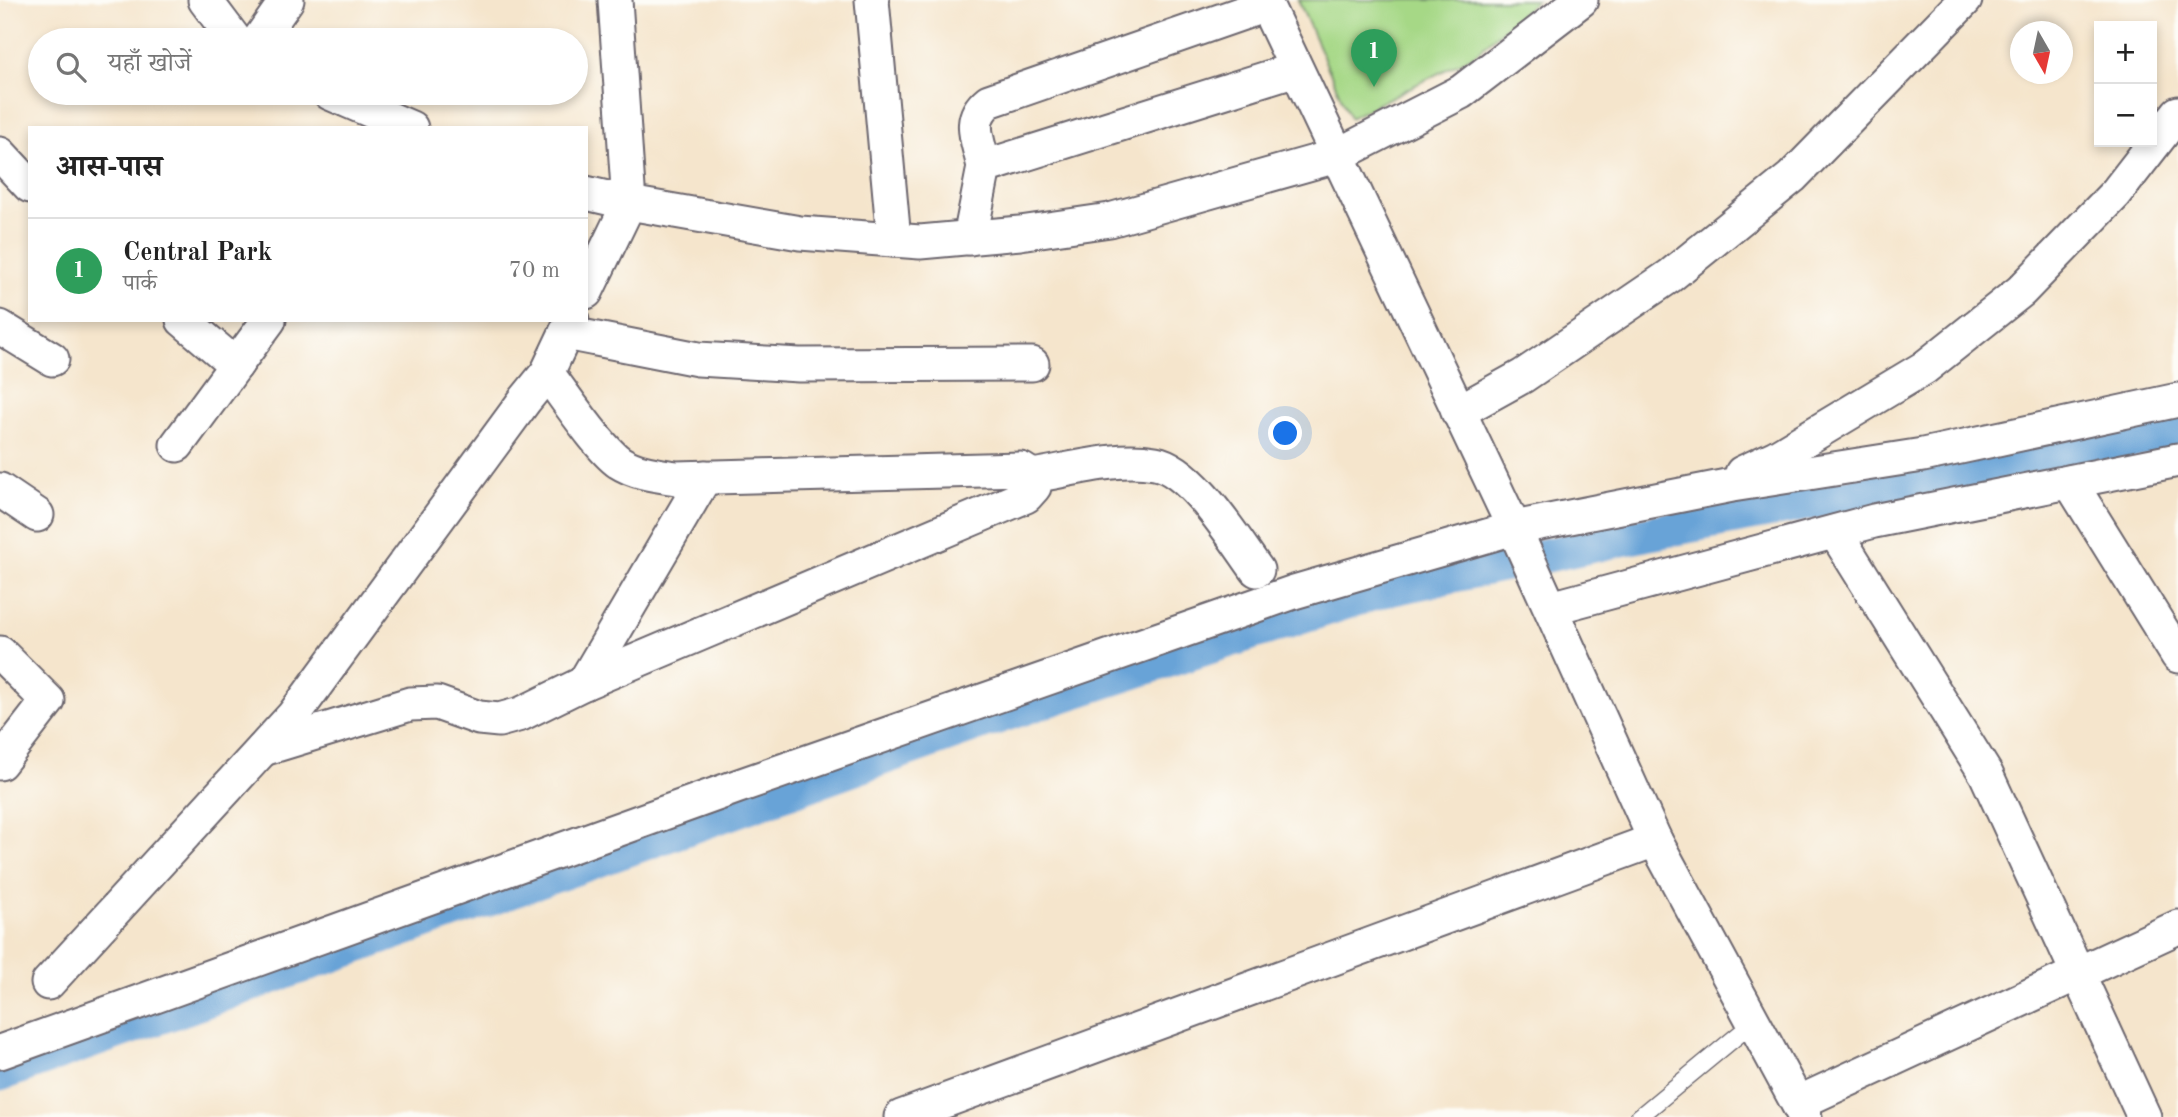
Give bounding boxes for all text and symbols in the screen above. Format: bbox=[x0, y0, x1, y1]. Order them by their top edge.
north arrow bbox=[2010, 21, 2073, 84]
map controls bbox=[2094, 21, 2157, 147]
button: + bbox=[2094, 21, 2157, 84]
search box bbox=[28, 28, 588, 105]
pin: 1 bbox=[1351, 29, 1397, 87]
icon: search bbox=[52, 48, 90, 86]
text: यहाँ खोजें bbox=[108, 51, 191, 77]
button: − bbox=[2094, 84, 2157, 147]
text: आस-पास bbox=[56, 153, 163, 183]
text: Central Park bbox=[123, 240, 272, 266]
text: 1 bbox=[72, 259, 86, 282]
text: 70 m bbox=[509, 259, 560, 282]
text: पार्क bbox=[123, 272, 157, 295]
your location bbox=[1268, 416, 1302, 450]

